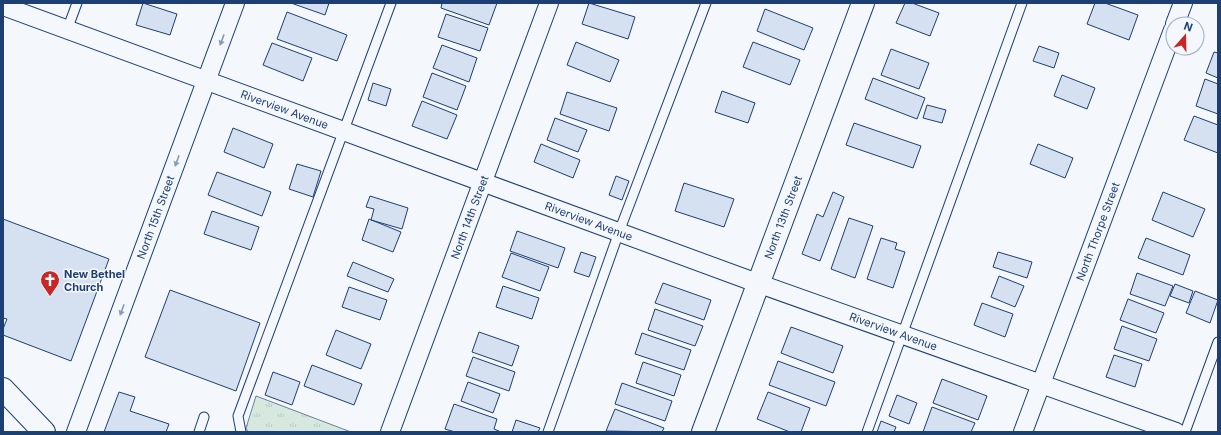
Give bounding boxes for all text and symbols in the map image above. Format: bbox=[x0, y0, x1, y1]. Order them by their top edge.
north arrow bbox=[1165, 16, 1205, 56]
text: N bbox=[1182, 19, 1195, 35]
one-way arrow bbox=[218, 34, 224, 46]
street label: Riverview Avenue bbox=[239, 87, 330, 132]
one-way arrow bbox=[173, 156, 179, 168]
street label: North 15th Street bbox=[134, 173, 178, 261]
street label: North 14th Street bbox=[448, 173, 492, 261]
street label: North 13th Street bbox=[761, 173, 805, 261]
street label: North Thorpe Street bbox=[1073, 180, 1123, 283]
street label: Riverview Avenue bbox=[543, 199, 634, 244]
place label: New Bethel Church bbox=[64, 267, 125, 294]
church icon: New Bethel Church bbox=[39, 269, 61, 297]
one-way arrow bbox=[118, 304, 124, 316]
street label: Riverview Avenue bbox=[848, 309, 939, 354]

